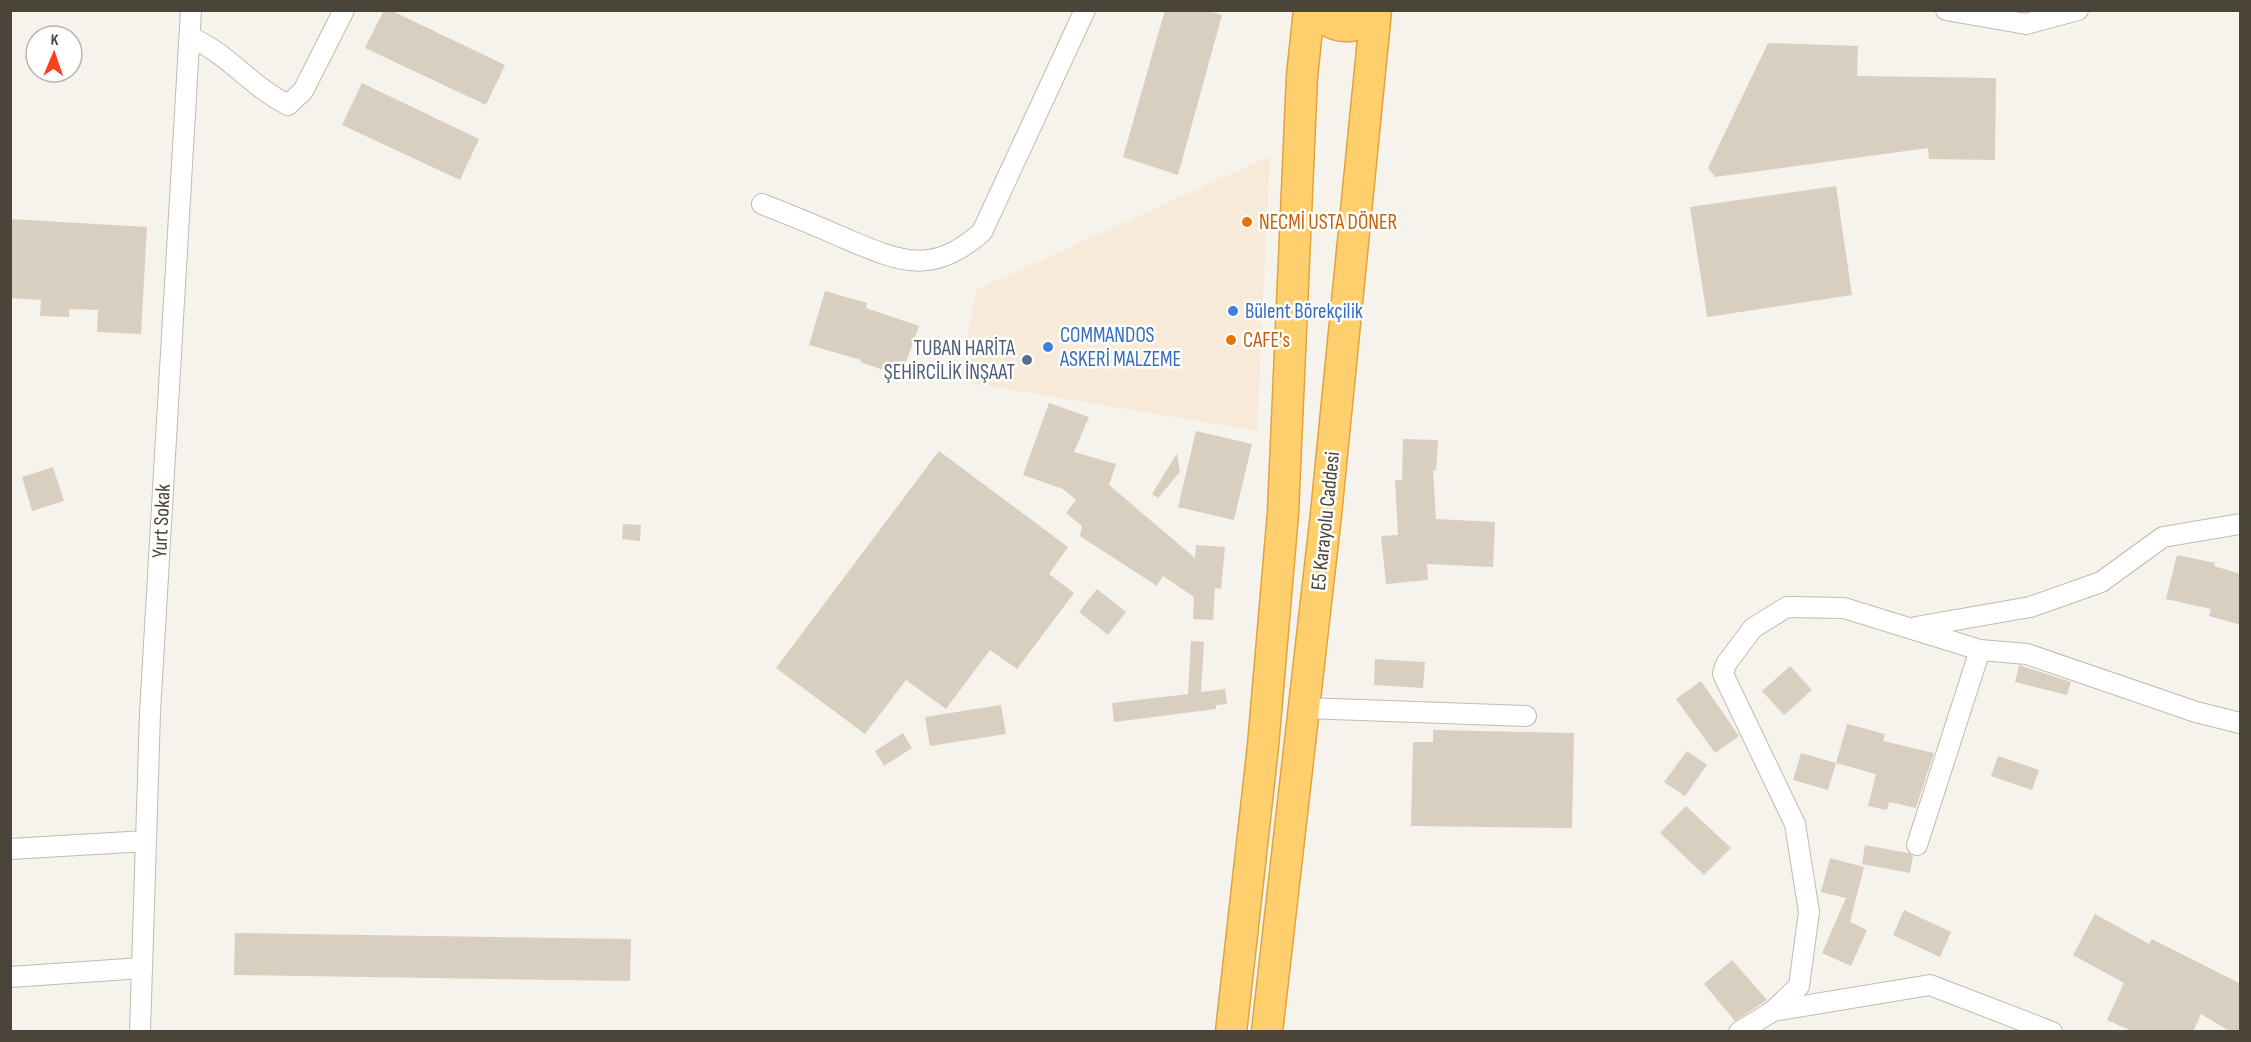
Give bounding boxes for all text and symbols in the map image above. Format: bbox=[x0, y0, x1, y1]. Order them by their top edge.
north arrow bbox=[24, 24, 84, 84]
text: K bbox=[50, 31, 59, 50]
place label: NECMİ USTA DÖNER bbox=[1259, 210, 1398, 235]
marker: NECMİ USTA DÖNER bbox=[1240, 215, 1254, 229]
place label: Bülent Börekçilik bbox=[1245, 299, 1363, 324]
marker: Bülent Börekçilik bbox=[1226, 304, 1240, 318]
place label: COMMANDOS ASKERİ MALZEME bbox=[1059, 323, 1181, 372]
place label: CAFE's bbox=[1243, 328, 1290, 353]
marker: CAFE's bbox=[1224, 333, 1238, 347]
place label: TUBAN HARİTA ŞEHİRCİLİK İNŞAAT bbox=[884, 336, 1016, 385]
marker: COMMANDOS ASKERİ MALZEME bbox=[1041, 340, 1055, 354]
marker: TUBAN HARİTA ŞEHİRCİLİK İNŞAAT bbox=[1020, 353, 1034, 367]
street label: E5 Karayolu Caddesi bbox=[1306, 450, 1345, 592]
street label: Yurt Sokak bbox=[147, 483, 176, 559]

